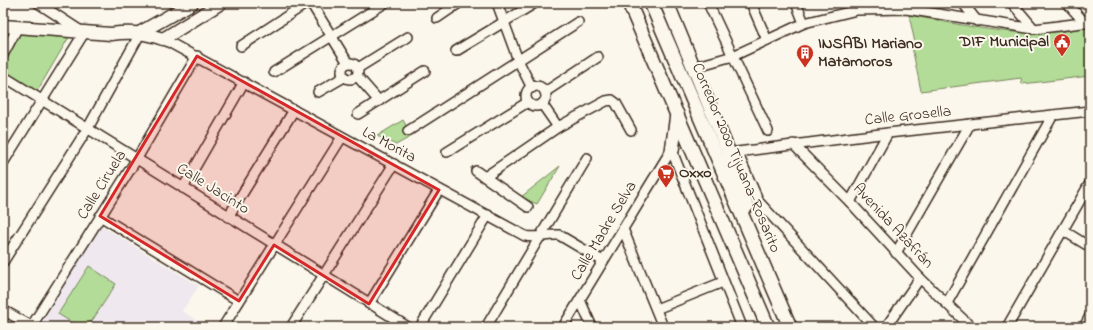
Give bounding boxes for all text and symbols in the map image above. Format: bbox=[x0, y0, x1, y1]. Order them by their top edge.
place label: DIF Municipal bbox=[959, 30, 1049, 54]
place label: INSABI Mariano Matamoros bbox=[818, 32, 922, 74]
public building icon: DIF Municipal bbox=[1052, 32, 1072, 57]
building icon: INSABI Mariano Matamoros bbox=[795, 43, 815, 68]
street label: Corredor 2000 Tijuana-Rosarito bbox=[685, 59, 787, 257]
street label: Calle Grosella bbox=[864, 100, 952, 132]
street label: La Morita bbox=[358, 121, 420, 169]
street label: Calle Ciruela bbox=[71, 145, 133, 225]
street label: Calle Jacinto bbox=[172, 157, 254, 221]
place label: Oxxo bbox=[679, 161, 712, 185]
supermarket icon: Oxxo bbox=[656, 163, 676, 188]
street label: Calle Madre Selva bbox=[565, 177, 643, 285]
street label: Avenida Azafrán bbox=[847, 178, 939, 274]

